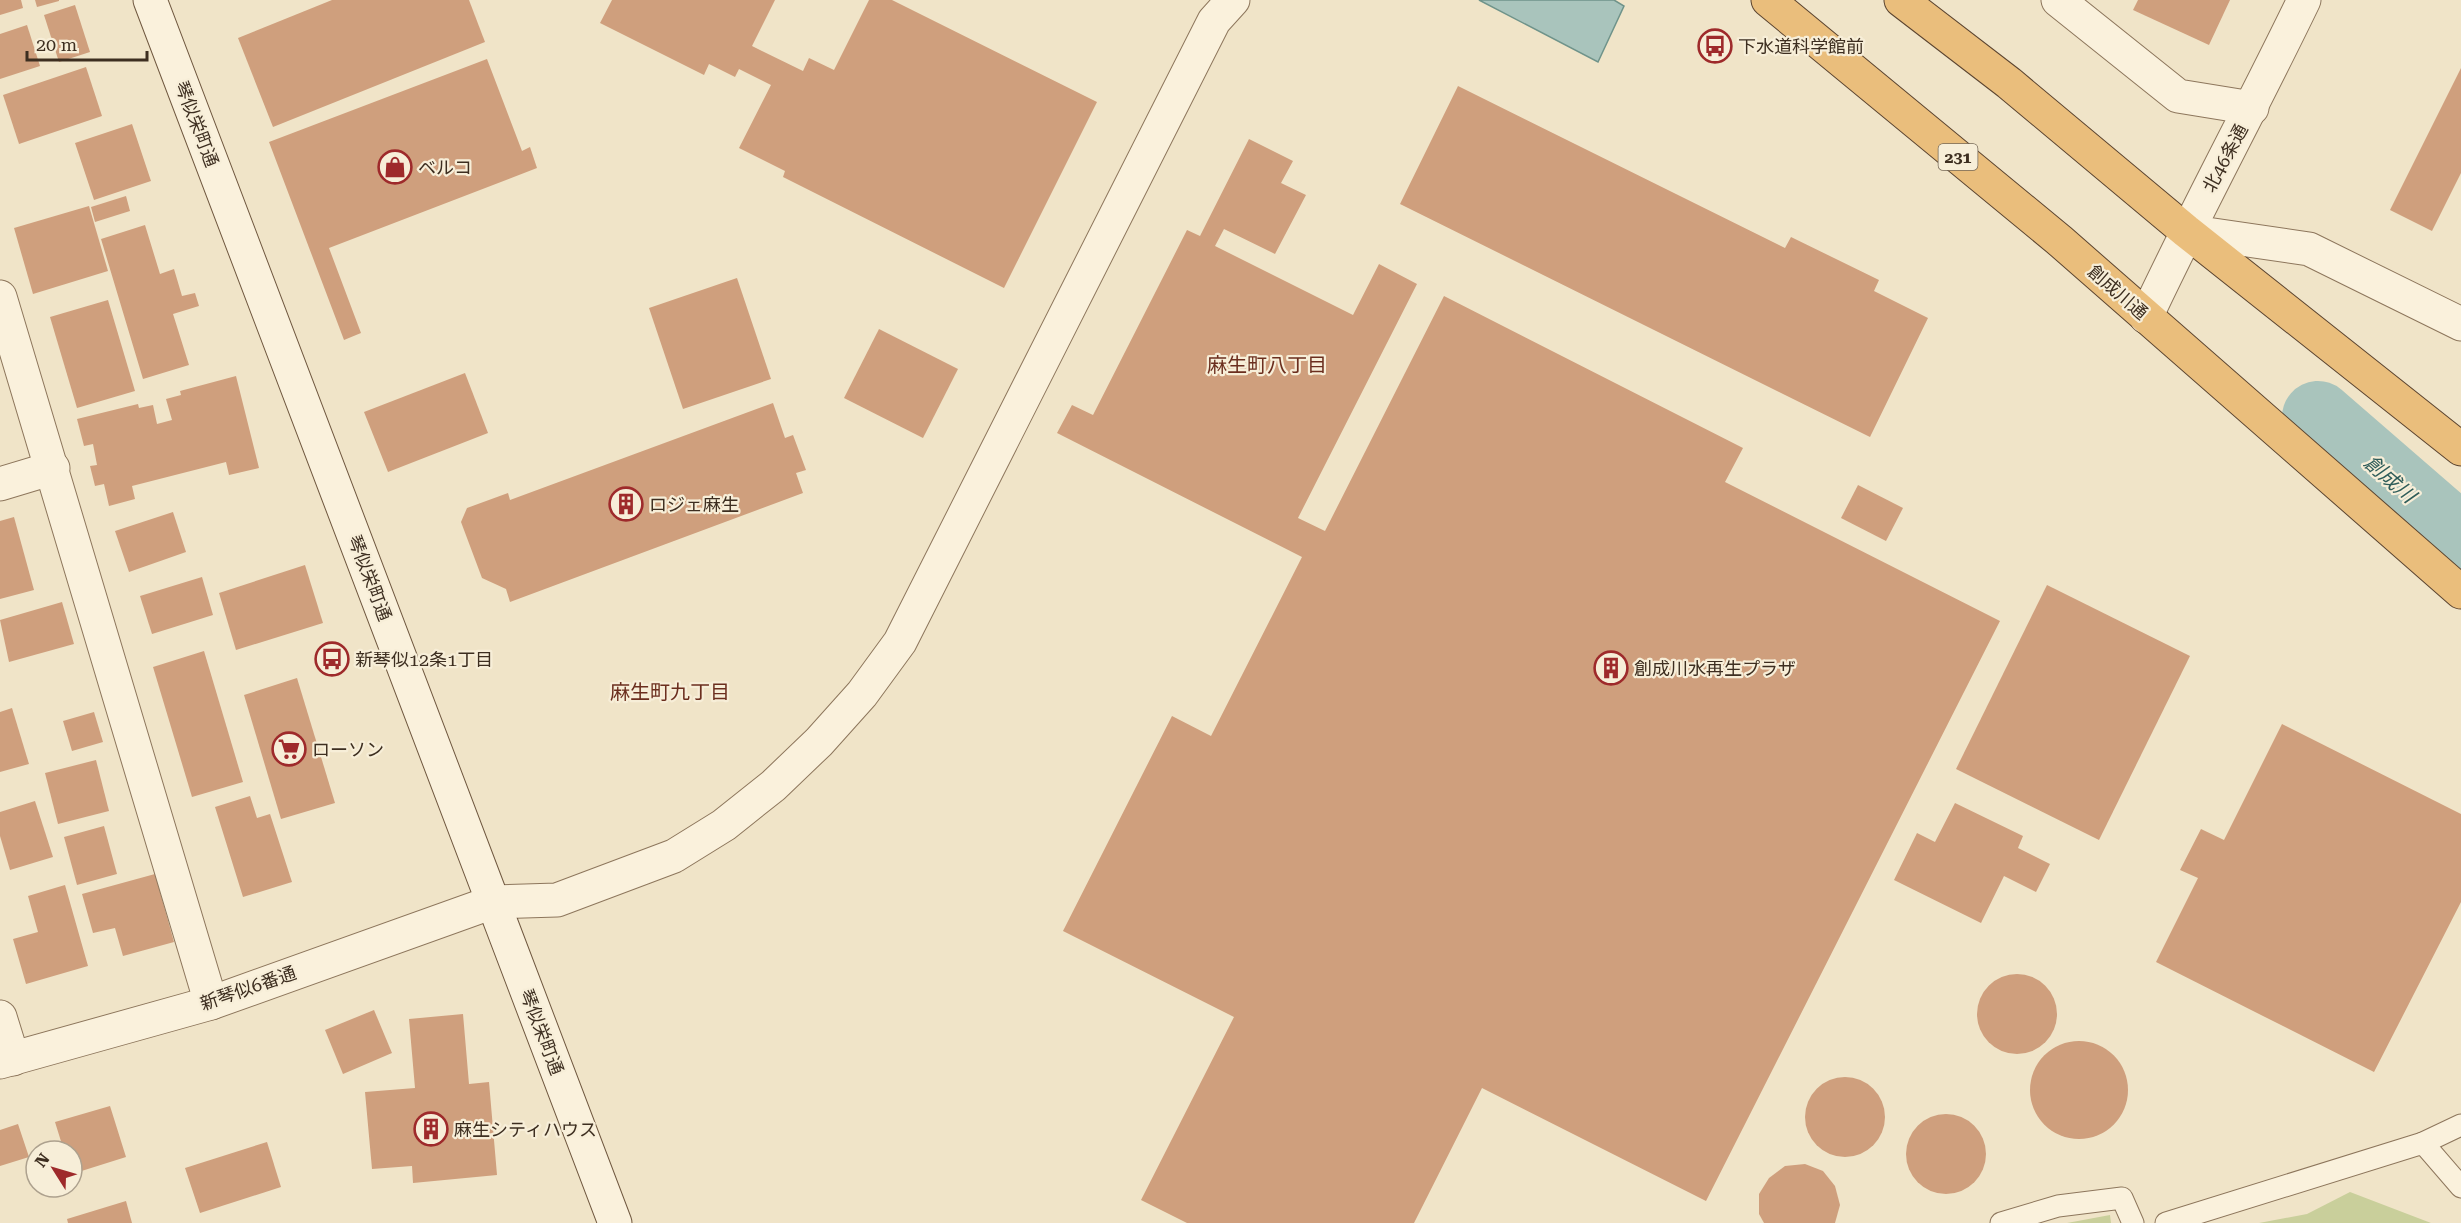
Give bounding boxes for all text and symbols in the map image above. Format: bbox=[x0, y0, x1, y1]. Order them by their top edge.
scale bar bbox=[27, 24, 147, 62]
bus stop icon: 下水道科学館前 bbox=[1697, 28, 1733, 64]
text: 20 m bbox=[36, 34, 77, 55]
place label: 下水道科学館前 bbox=[1738, 36, 1864, 57]
street label: 琴似栄町通 bbox=[171, 78, 223, 170]
street label: 北46条通 bbox=[2198, 120, 2252, 196]
road number: 231 bbox=[1938, 144, 1978, 170]
shop icon: ベルコ bbox=[377, 149, 413, 185]
place label: ベルコ bbox=[418, 157, 472, 178]
street label: 創成川通 bbox=[2084, 260, 2152, 324]
district label: 麻生町八丁目 bbox=[1207, 353, 1327, 377]
water label: 創成川 bbox=[2359, 450, 2422, 509]
building icon: ロジェ麻生 bbox=[608, 486, 644, 522]
place label: ロジェ麻生 bbox=[649, 494, 739, 515]
street label: 琴似栄町通 bbox=[344, 532, 396, 624]
bus stop icon: 新琴似12条1丁目 bbox=[314, 641, 350, 677]
place label: 新琴似12条1丁目 bbox=[355, 649, 493, 670]
building icon: 創成川水再生プラザ bbox=[1593, 650, 1629, 686]
place label: 創成川水再生プラザ bbox=[1634, 658, 1796, 679]
district label: 麻生町九丁目 bbox=[610, 680, 730, 704]
supermarket icon: ローソン bbox=[271, 731, 307, 767]
place label: ローソン bbox=[312, 739, 384, 760]
street label: 新琴似6番通 bbox=[197, 962, 299, 1014]
street label: 琴似栄町通 bbox=[516, 986, 568, 1078]
building icon: 麻生シティハウス bbox=[413, 1111, 449, 1147]
place label: 麻生シティハウス bbox=[454, 1119, 597, 1140]
north arrow bbox=[24, 1139, 84, 1199]
text: N bbox=[31, 1150, 54, 1171]

